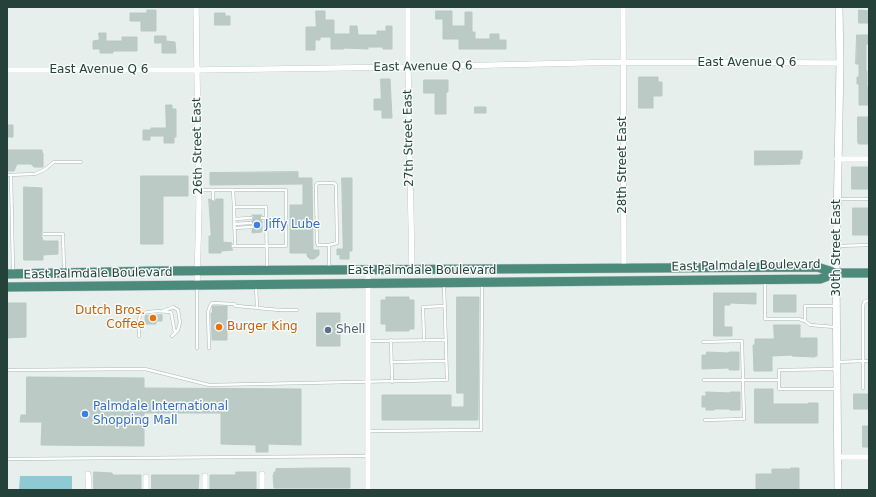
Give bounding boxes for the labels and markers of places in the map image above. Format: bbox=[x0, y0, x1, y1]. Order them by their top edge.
place label: Jiffy Lube bbox=[265, 218, 320, 232]
marker: Jiffy Lube bbox=[252, 220, 262, 230]
place label: Dutch Bros. Coffee bbox=[75, 304, 145, 332]
marker: Dutch Bros. Coffee bbox=[148, 313, 158, 323]
place label: Burger King bbox=[227, 320, 298, 334]
marker: Burger King bbox=[214, 322, 224, 332]
place label: Shell bbox=[336, 323, 365, 337]
marker: Shell bbox=[323, 325, 333, 335]
place label: Palmdale International Shopping Mall bbox=[93, 400, 228, 428]
marker: Palmdale International Shopping Mall bbox=[80, 409, 90, 419]

